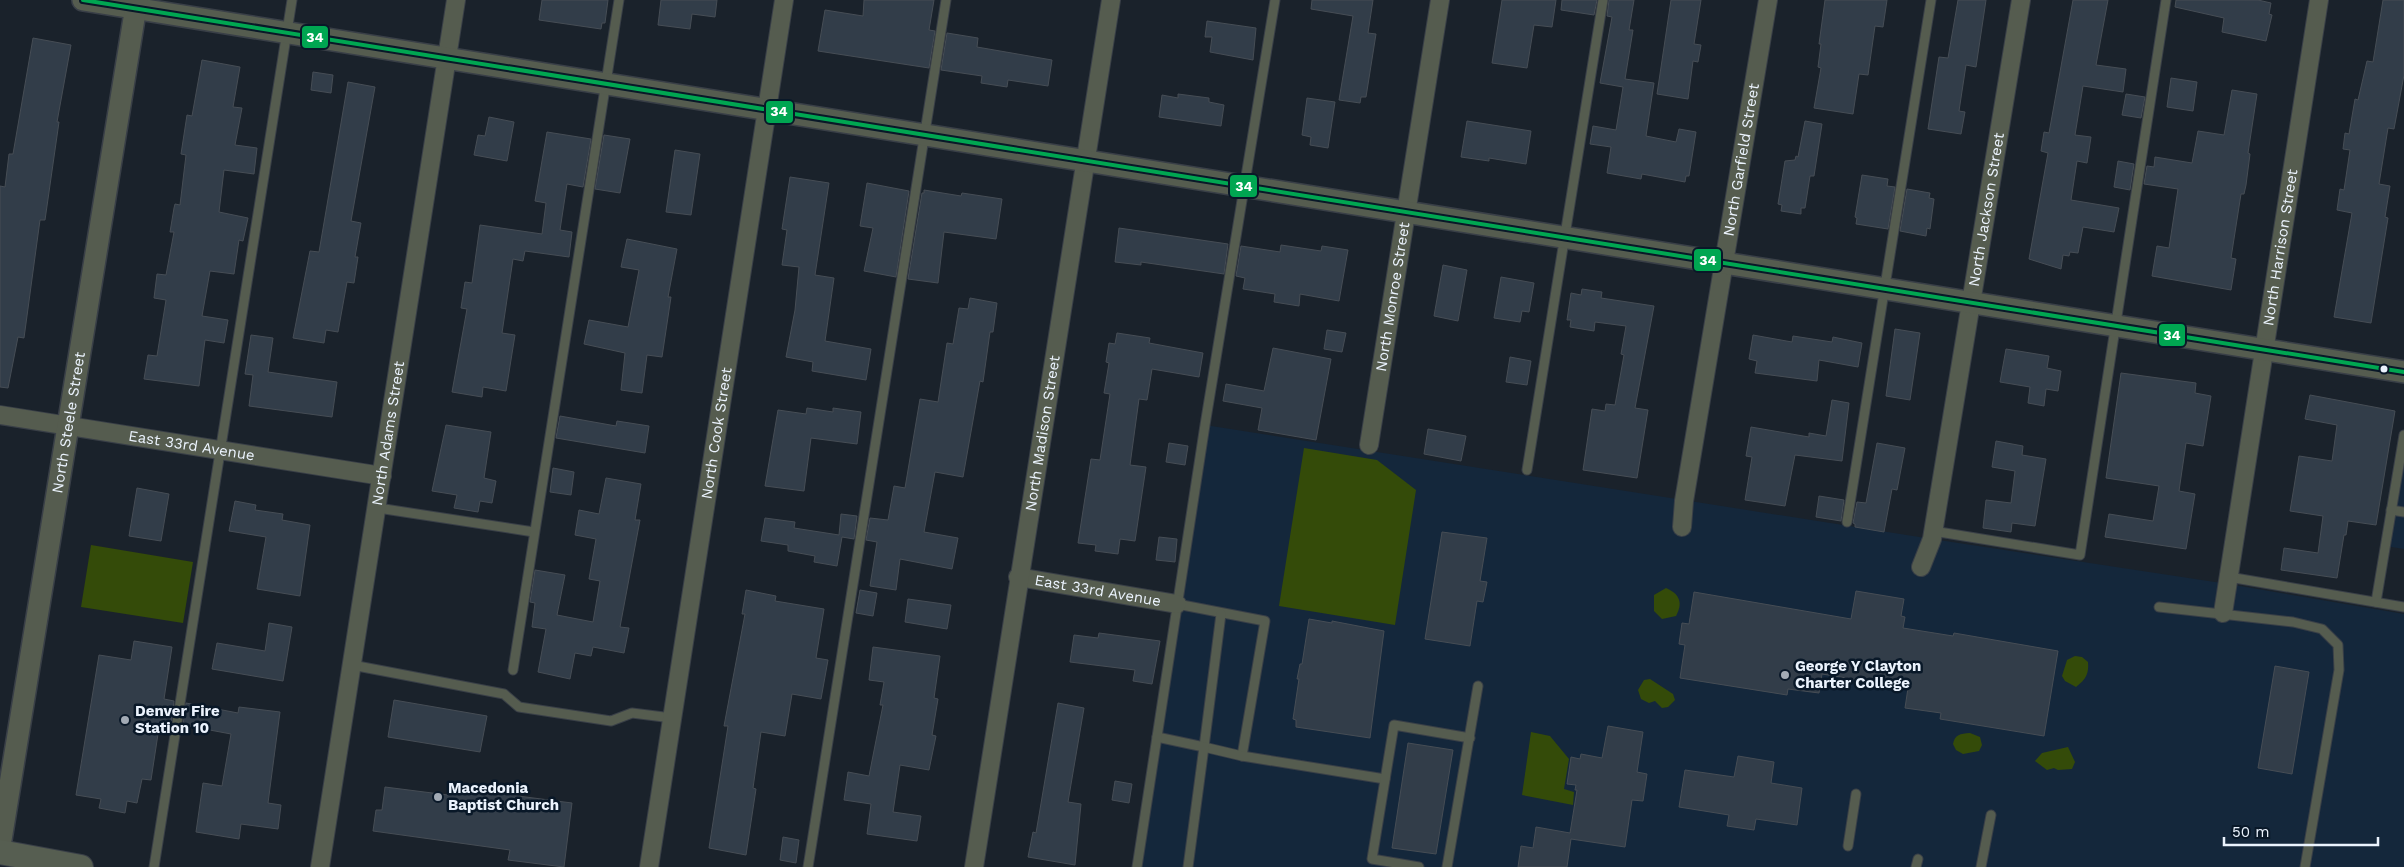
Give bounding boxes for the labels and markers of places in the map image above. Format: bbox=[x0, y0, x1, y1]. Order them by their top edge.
unlabelled marker bbox=[2379, 364, 2389, 374]
place label: George Y Clayton Charter College bbox=[1795, 657, 1921, 692]
marker: George Y Clayton Charter College bbox=[1779, 669, 1791, 681]
place label: Denver Fire Station 10 bbox=[135, 702, 220, 737]
marker: Denver Fire Station 10 bbox=[119, 714, 131, 726]
place label: Macedonia Baptist Church bbox=[448, 779, 559, 814]
marker: Macedonia Baptist Church bbox=[432, 791, 444, 803]

